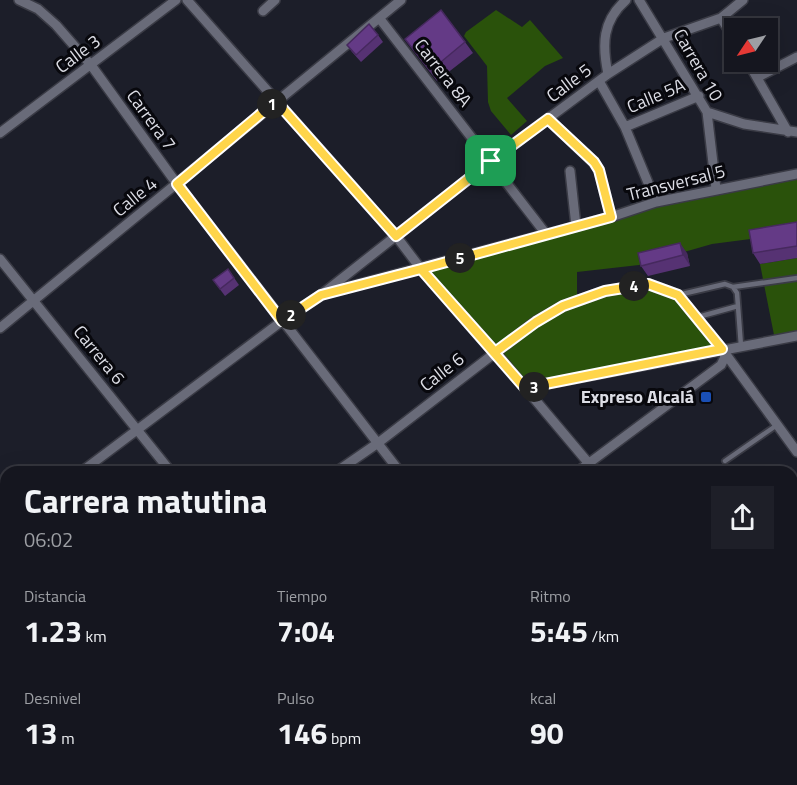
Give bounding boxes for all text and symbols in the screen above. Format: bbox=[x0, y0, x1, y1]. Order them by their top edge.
north arrow bbox=[724, 18, 778, 72]
map controls bbox=[724, 18, 778, 72]
street label: Carrera 10 bbox=[667, 24, 730, 106]
street label: Calle 3 bbox=[50, 28, 106, 80]
street label: Carrera 8A bbox=[408, 33, 479, 113]
street label: Calle 5 bbox=[541, 57, 597, 109]
street label: Calle 5A bbox=[622, 71, 689, 120]
street label: Carrera 7 bbox=[120, 84, 183, 156]
pin: 1 bbox=[257, 89, 287, 119]
text: 1 bbox=[268, 92, 276, 116]
pin bbox=[465, 135, 516, 186]
icon: arrive bbox=[474, 144, 507, 177]
street label: Transversal 5 bbox=[624, 157, 728, 208]
street label: Calle 4 bbox=[107, 170, 163, 223]
pin: 5 bbox=[445, 243, 475, 273]
text: 5 bbox=[456, 246, 464, 270]
pin: 4 bbox=[619, 271, 649, 301]
text: 4 bbox=[630, 274, 638, 298]
pin: 2 bbox=[276, 300, 306, 330]
text: 2 bbox=[287, 303, 295, 327]
street label: Carrera 6 bbox=[67, 319, 132, 390]
street label: Calle 6 bbox=[414, 345, 470, 398]
pin: 3 bbox=[519, 372, 549, 402]
text: 3 bbox=[530, 375, 538, 399]
place label: Expreso Alcalá bbox=[581, 383, 694, 410]
marker: Expreso Alcalá bbox=[699, 390, 713, 404]
text: Carrera matutina bbox=[24, 476, 267, 526]
button: share bbox=[711, 486, 774, 549]
text: 06:02 bbox=[24, 524, 73, 555]
text: Distancia bbox=[24, 584, 86, 608]
text: Tiempo bbox=[277, 584, 327, 608]
text: Ritmo bbox=[530, 584, 571, 608]
text: 1.23 bbox=[24, 608, 82, 654]
text: 7:04 bbox=[277, 608, 335, 654]
text: 5:45 bbox=[530, 608, 588, 654]
text: km bbox=[82, 624, 107, 648]
text: /km bbox=[588, 624, 619, 648]
text: Desnivel bbox=[24, 686, 81, 710]
text: Pulso bbox=[277, 686, 315, 710]
text: kcal bbox=[530, 686, 556, 710]
text: 13 bbox=[24, 710, 58, 756]
text: 146 bbox=[277, 710, 327, 756]
text: 90 bbox=[530, 710, 564, 756]
text: m bbox=[58, 726, 75, 750]
text: bpm bbox=[327, 726, 361, 750]

